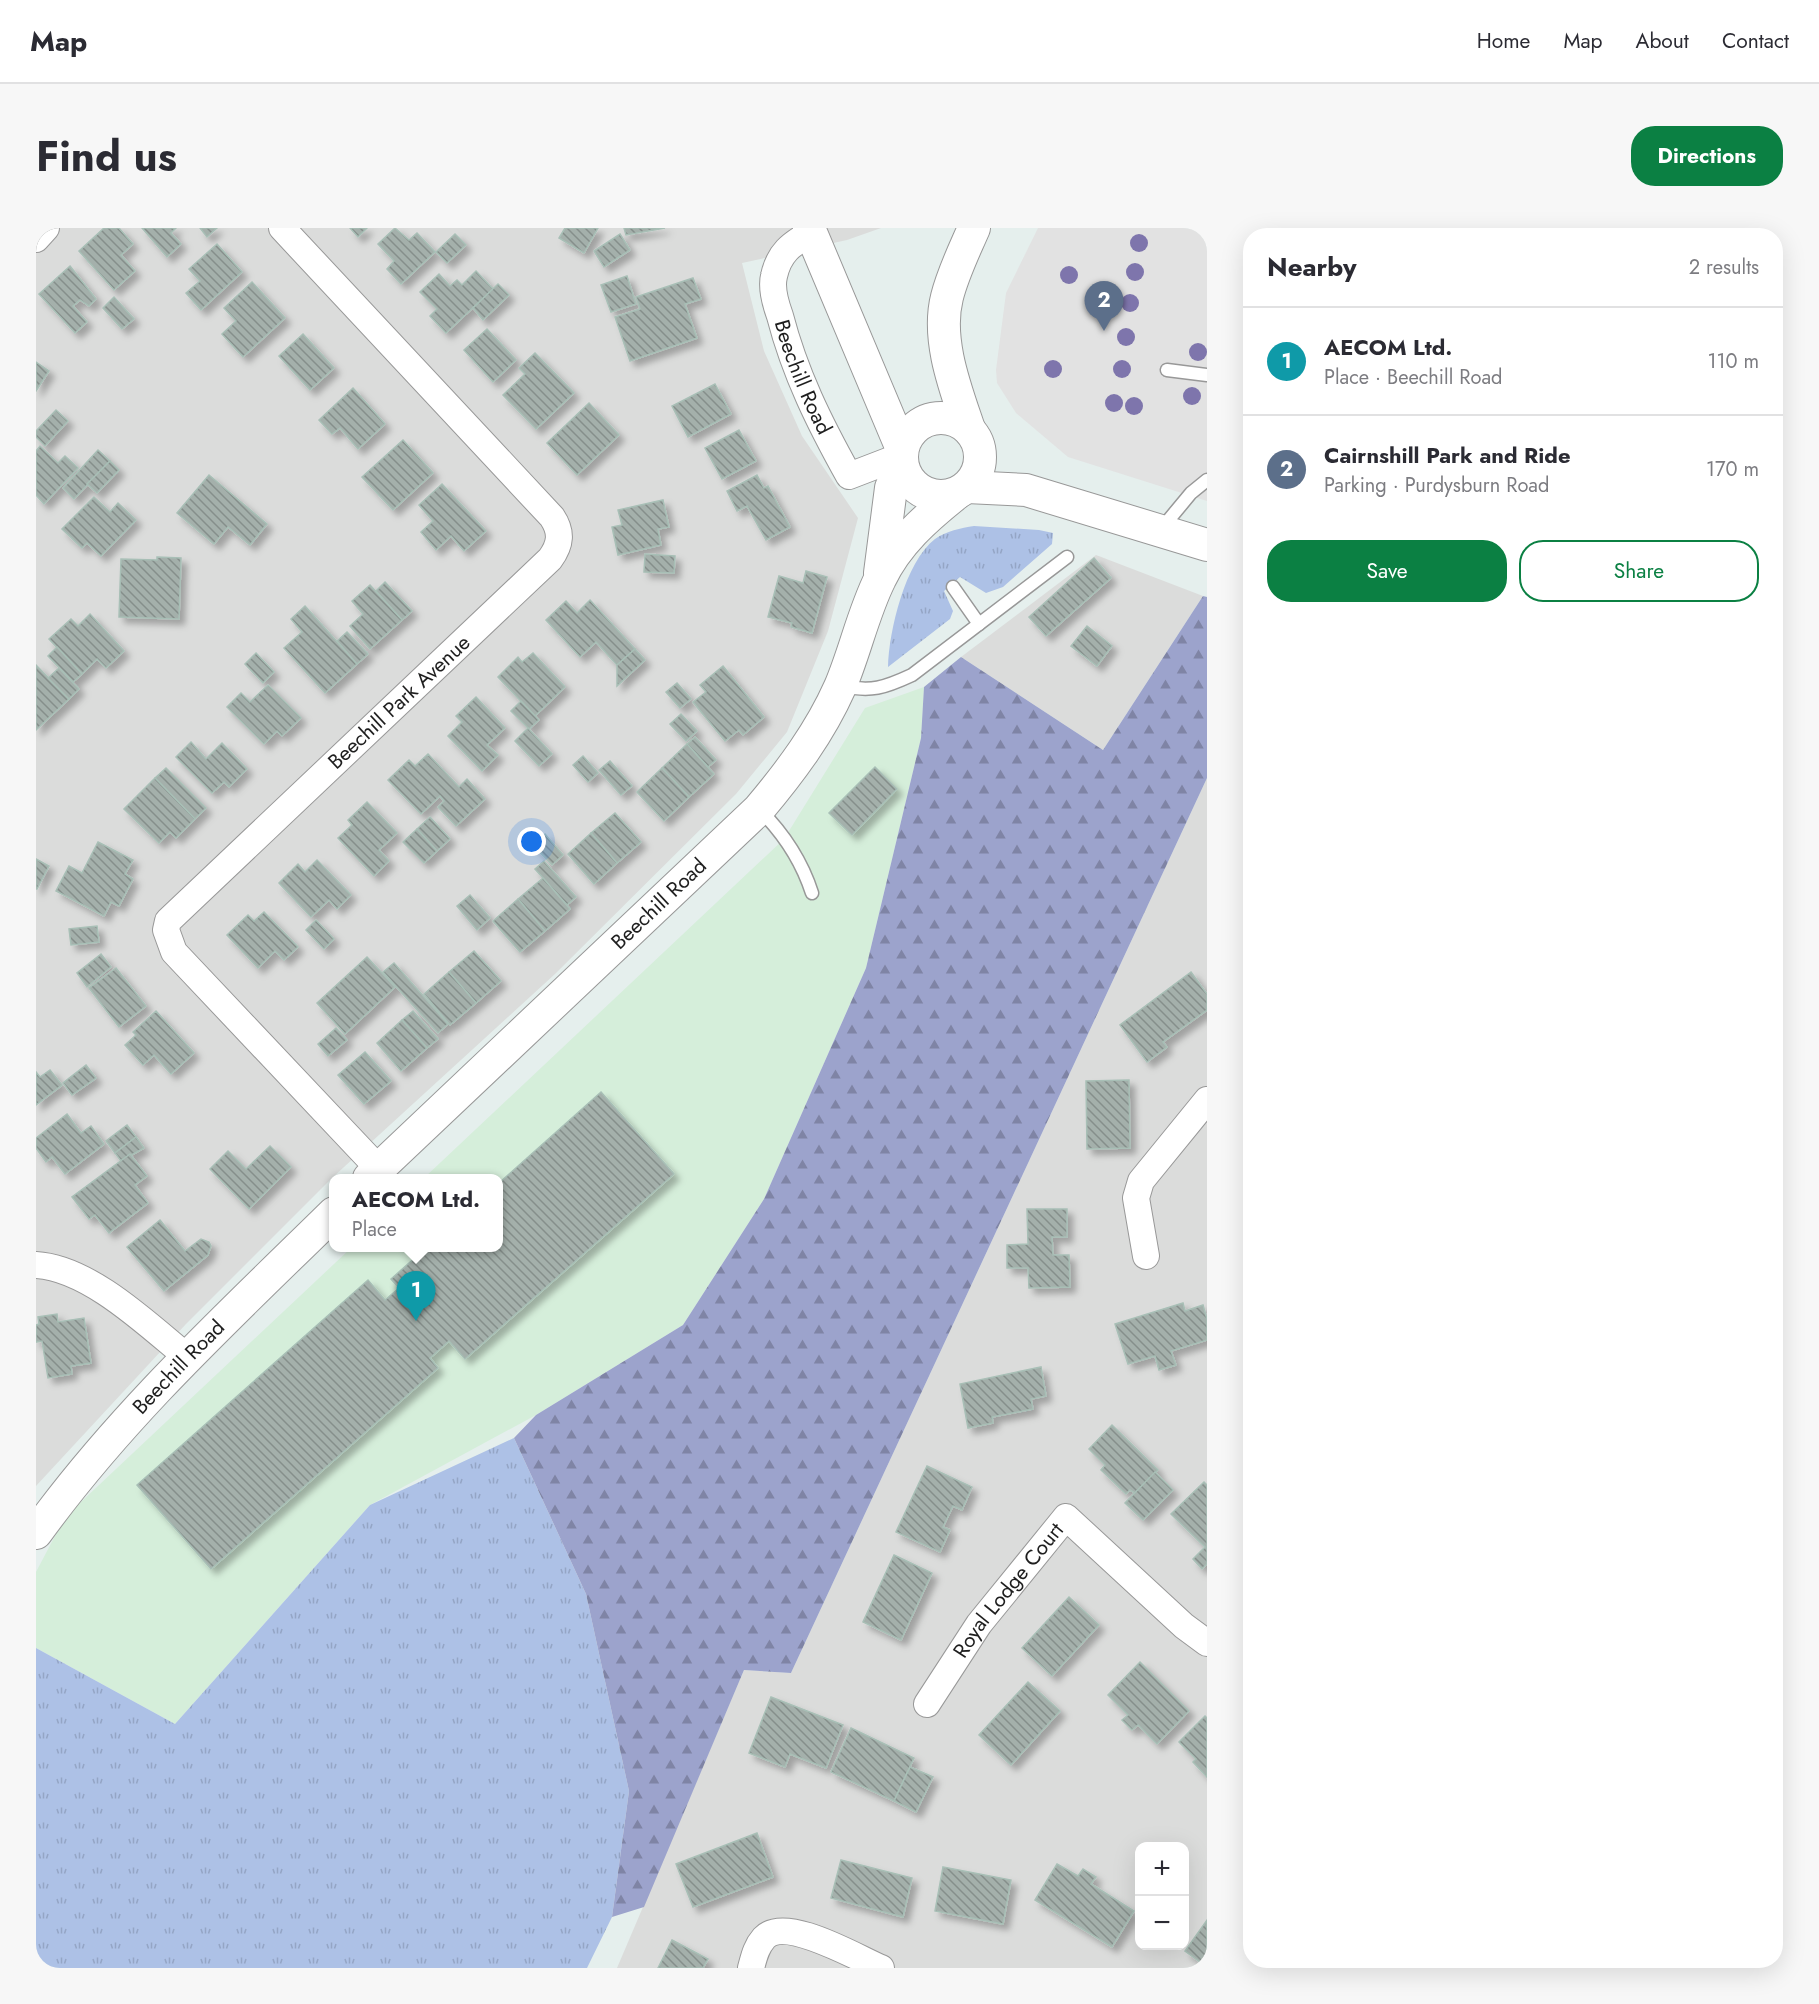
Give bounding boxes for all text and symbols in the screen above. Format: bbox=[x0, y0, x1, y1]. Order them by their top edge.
text: Map bbox=[30, 21, 87, 62]
text: Home bbox=[1477, 26, 1530, 56]
text: Map bbox=[1563, 26, 1603, 56]
text: About bbox=[1636, 26, 1689, 56]
text: Contact bbox=[1722, 26, 1789, 56]
text: Find us bbox=[36, 126, 177, 187]
button: Directions bbox=[1631, 126, 1783, 186]
text: Nearby bbox=[1267, 248, 1356, 286]
text: 2 results bbox=[1689, 253, 1759, 282]
pin: 2 bbox=[1084, 282, 1124, 331]
street label: Beechill Road bbox=[767, 316, 839, 440]
text: AECOM Ltd. bbox=[1324, 331, 1452, 363]
text: 1 bbox=[1281, 347, 1292, 376]
text: 110 m bbox=[1707, 347, 1759, 376]
text: Place · Beechill Road bbox=[1324, 363, 1502, 392]
text: Cairnshill Park and Ride bbox=[1324, 439, 1571, 471]
text: 2 bbox=[1280, 455, 1293, 484]
text: 170 m bbox=[1706, 455, 1759, 484]
text: Parking · Purdysburn Road bbox=[1324, 471, 1549, 500]
button: Save bbox=[1267, 540, 1507, 602]
button: Share bbox=[1519, 540, 1759, 602]
street label: Beechill Park Avenue bbox=[321, 628, 477, 776]
your location bbox=[517, 827, 546, 856]
street label: Beechill Road bbox=[604, 851, 713, 956]
popup bbox=[329, 1174, 503, 1252]
text: AECOM Ltd. bbox=[352, 1183, 480, 1215]
text: Place bbox=[352, 1215, 397, 1244]
pin: 1 bbox=[396, 1272, 436, 1321]
street label: Beechill Road bbox=[126, 1313, 231, 1421]
street label: Royal Lodge Court bbox=[946, 1516, 1071, 1664]
map controls bbox=[1135, 1842, 1189, 1950]
button: + bbox=[1135, 1842, 1189, 1896]
button: − bbox=[1135, 1896, 1189, 1950]

